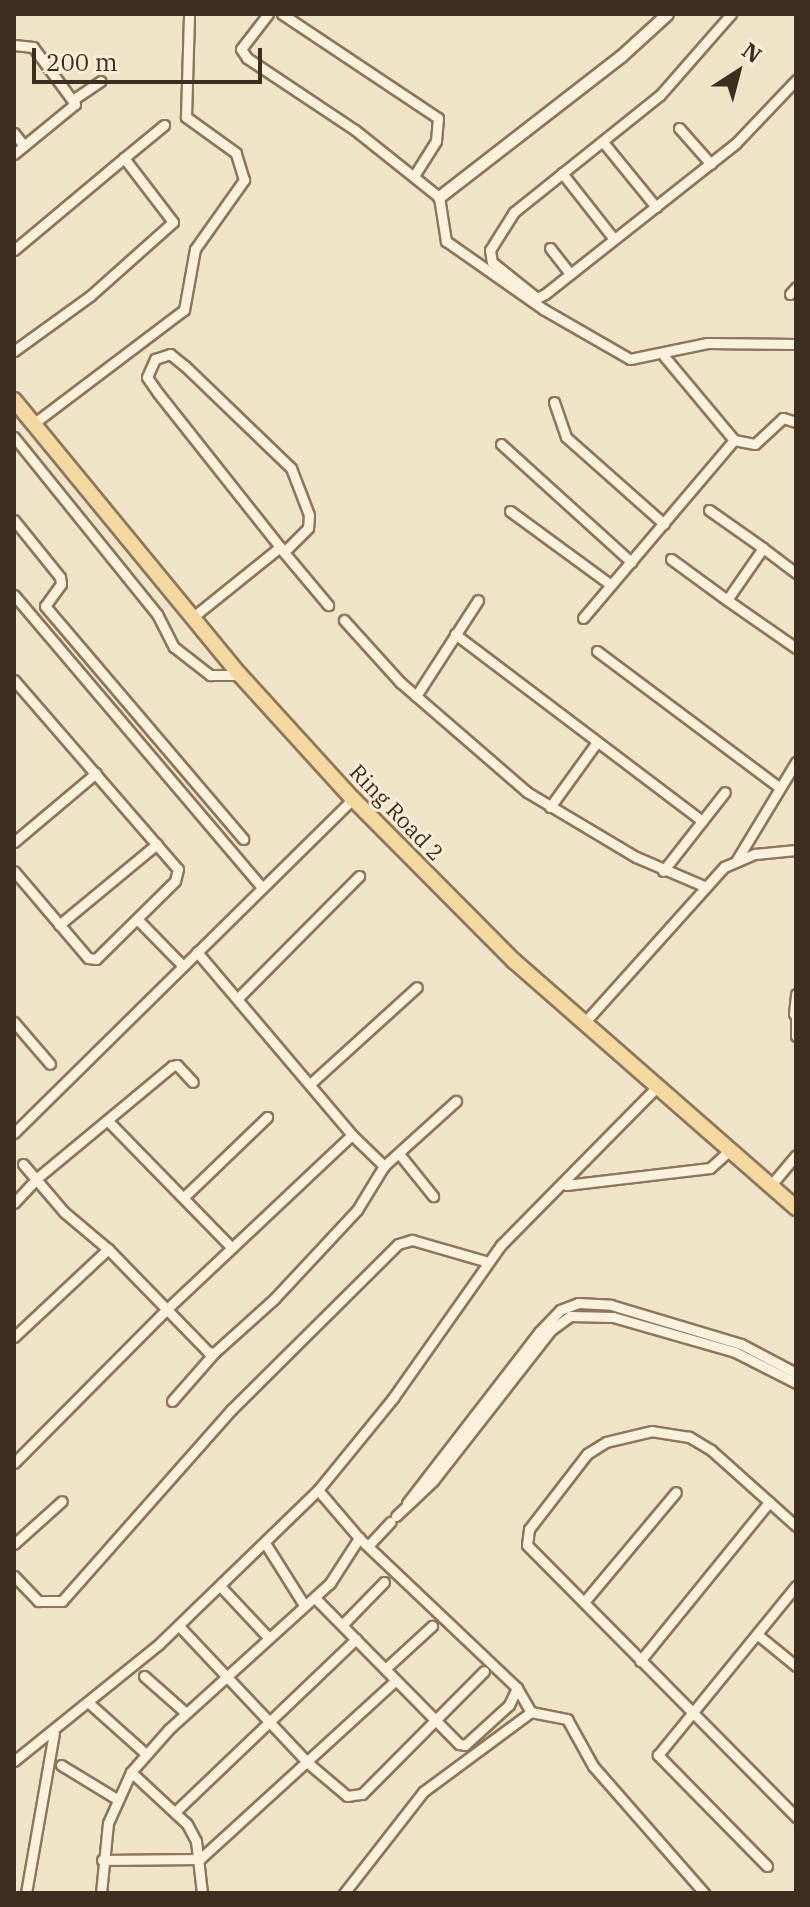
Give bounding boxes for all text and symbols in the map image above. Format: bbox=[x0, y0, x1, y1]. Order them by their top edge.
scale bar bbox=[36, 32, 266, 82]
north arrow bbox=[698, 32, 778, 112]
text: N bbox=[737, 35, 768, 69]
text: 200 m bbox=[46, 46, 118, 78]
street label: Ring Road 2 bbox=[345, 758, 449, 866]

